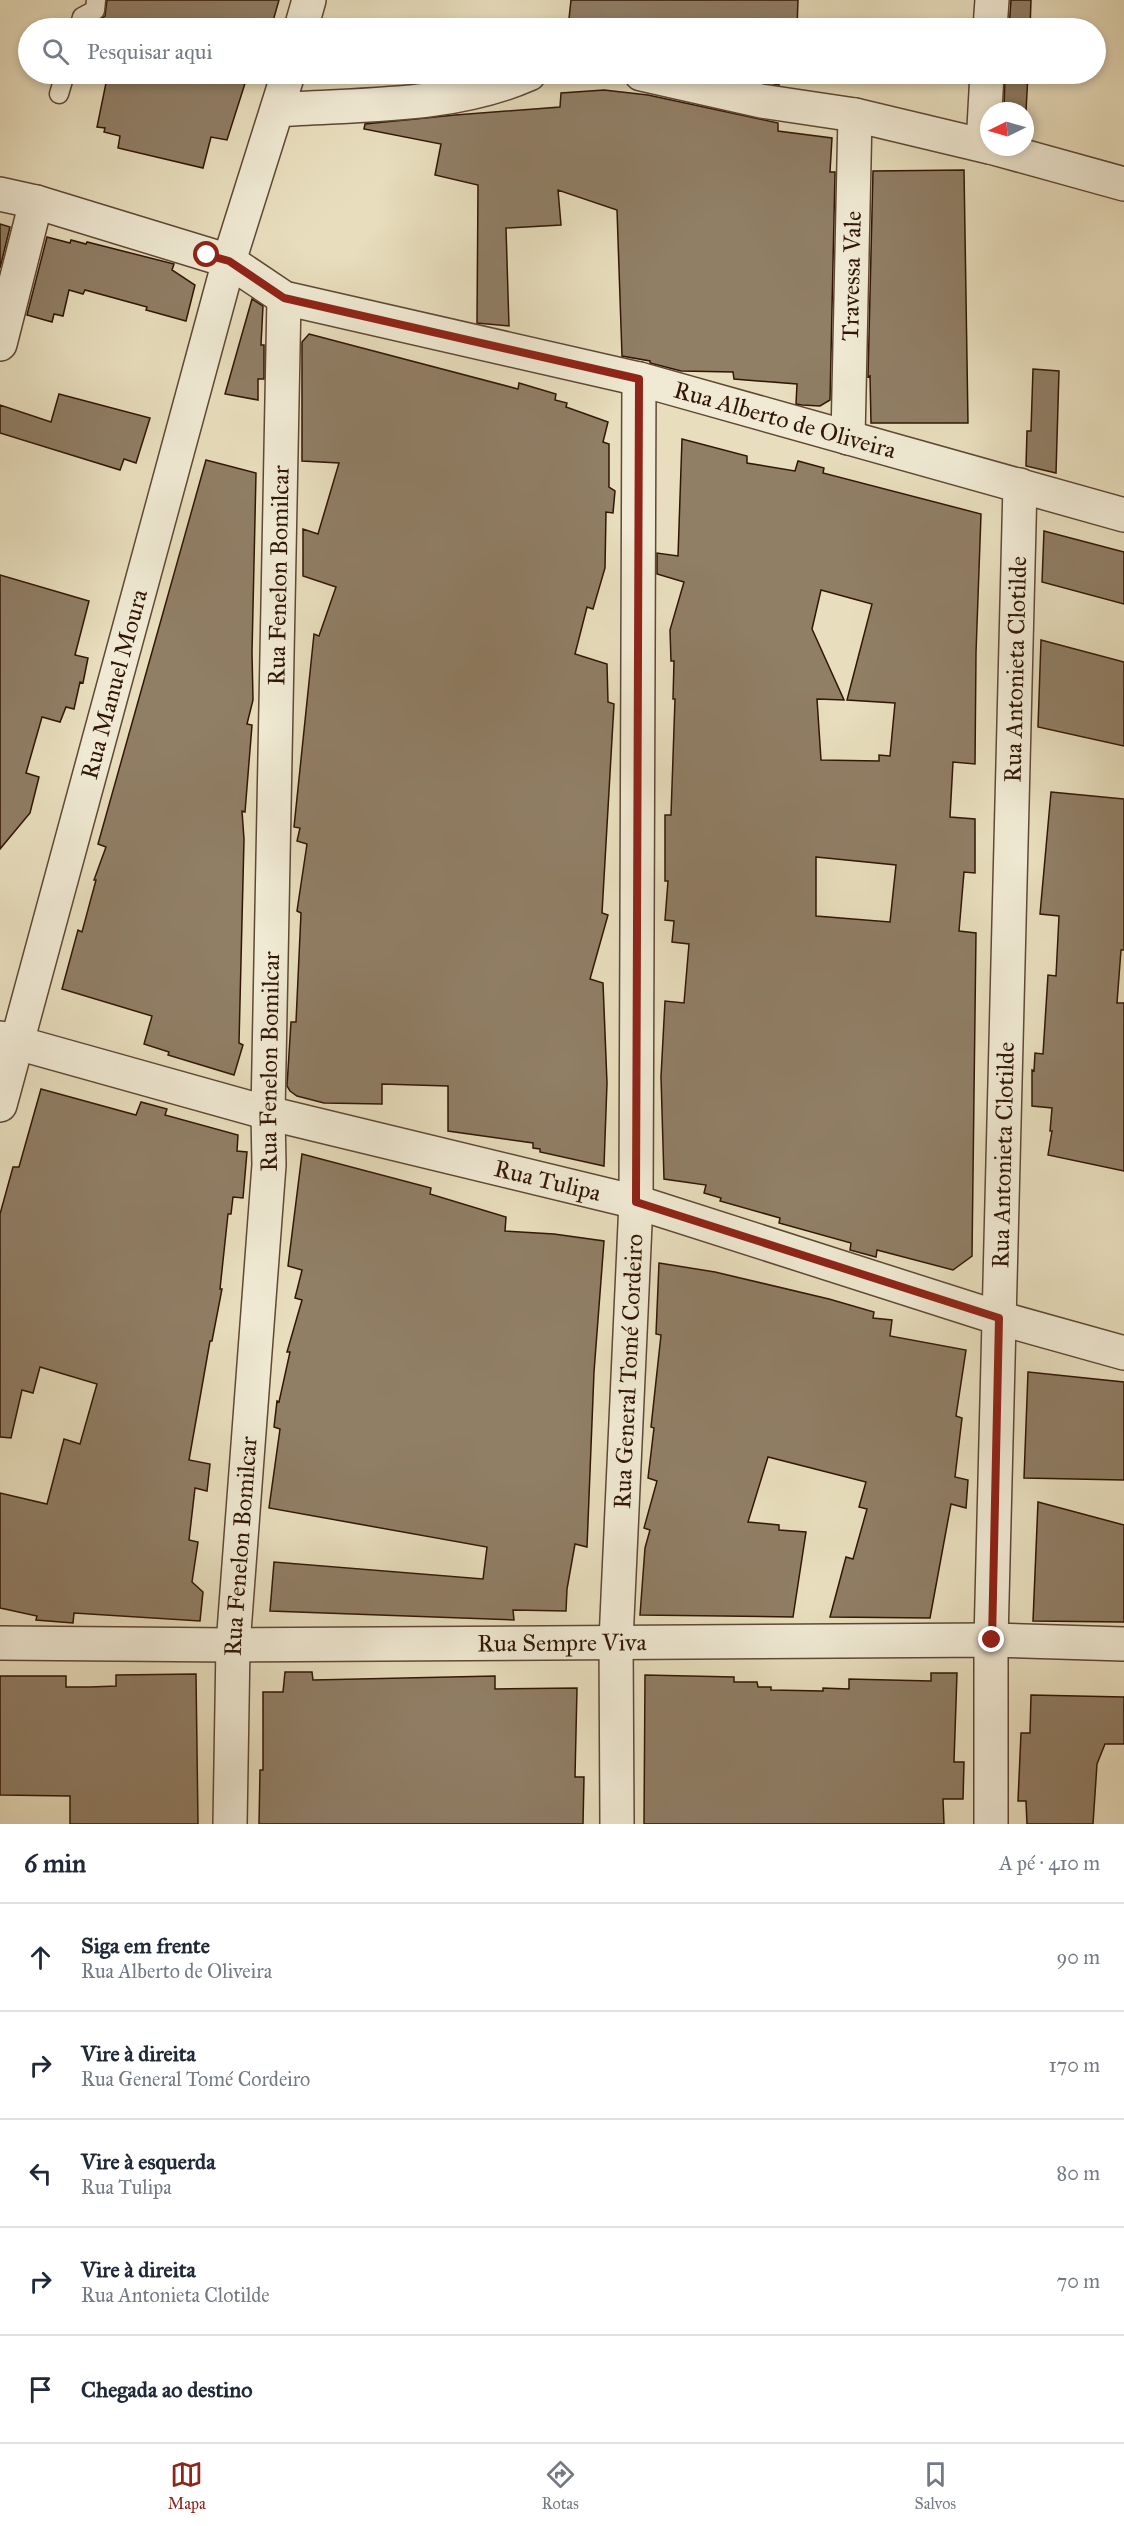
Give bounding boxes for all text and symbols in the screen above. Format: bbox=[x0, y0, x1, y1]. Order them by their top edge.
search box bbox=[18, 18, 1106, 84]
icon: search bbox=[39, 35, 72, 68]
text: Pesquisar aqui bbox=[87, 38, 212, 65]
north arrow bbox=[980, 102, 1034, 156]
street label: Travessa Vale bbox=[835, 211, 868, 342]
route start bbox=[193, 241, 219, 267]
street label: Rua Alberto de Oliveira bbox=[670, 375, 900, 466]
street label: Rua Fenelon Bomilcar bbox=[261, 465, 296, 686]
street label: Rua Antonieta Clotilde bbox=[998, 556, 1033, 783]
street label: Rua Manuel Moura bbox=[74, 585, 154, 783]
street label: Rua Fenelon Bomilcar bbox=[253, 951, 286, 1172]
street label: Rua Antonieta Clotilde bbox=[985, 1042, 1021, 1269]
street label: Rua Tulipa bbox=[491, 1153, 605, 1208]
street label: Rua General Tomé Cordeiro bbox=[607, 1233, 650, 1509]
street label: Rua Fenelon Bomilcar bbox=[218, 1435, 264, 1656]
route end bbox=[978, 1626, 1004, 1652]
street label: Rua Sempre Viva bbox=[477, 1627, 648, 1658]
text: 6 min bbox=[24, 1847, 86, 1879]
text: A pé · 410 m bbox=[999, 1851, 1100, 1875]
text: Siga em frente bbox=[81, 1932, 210, 1959]
icon: ahead bbox=[24, 1941, 57, 1974]
text: 90 m bbox=[1057, 1945, 1100, 1969]
text: Rua Alberto de Oliveira bbox=[81, 1959, 272, 1983]
text: Vire à direita bbox=[81, 2040, 196, 2067]
icon: right bbox=[24, 2049, 57, 2082]
text: 170 m bbox=[1049, 2053, 1100, 2077]
text: Rua General Tomé Cordeiro bbox=[81, 2067, 310, 2091]
text: Vire à esquerda bbox=[81, 2148, 215, 2175]
icon: left bbox=[24, 2157, 57, 2190]
text: 80 m bbox=[1057, 2161, 1100, 2185]
text: Rua Tulipa bbox=[81, 2175, 172, 2199]
text: Vire à direita bbox=[81, 2256, 196, 2283]
icon: right bbox=[24, 2265, 57, 2298]
text: 70 m bbox=[1057, 2269, 1100, 2293]
text: Rua Antonieta Clotilde bbox=[81, 2283, 270, 2307]
icon: arrive bbox=[24, 2373, 57, 2406]
text: Chegada ao destino bbox=[81, 2376, 252, 2403]
tab: Mapa bbox=[168, 2458, 206, 2513]
tab: Rotas bbox=[541, 2458, 579, 2513]
tab: Salvos bbox=[915, 2458, 956, 2513]

